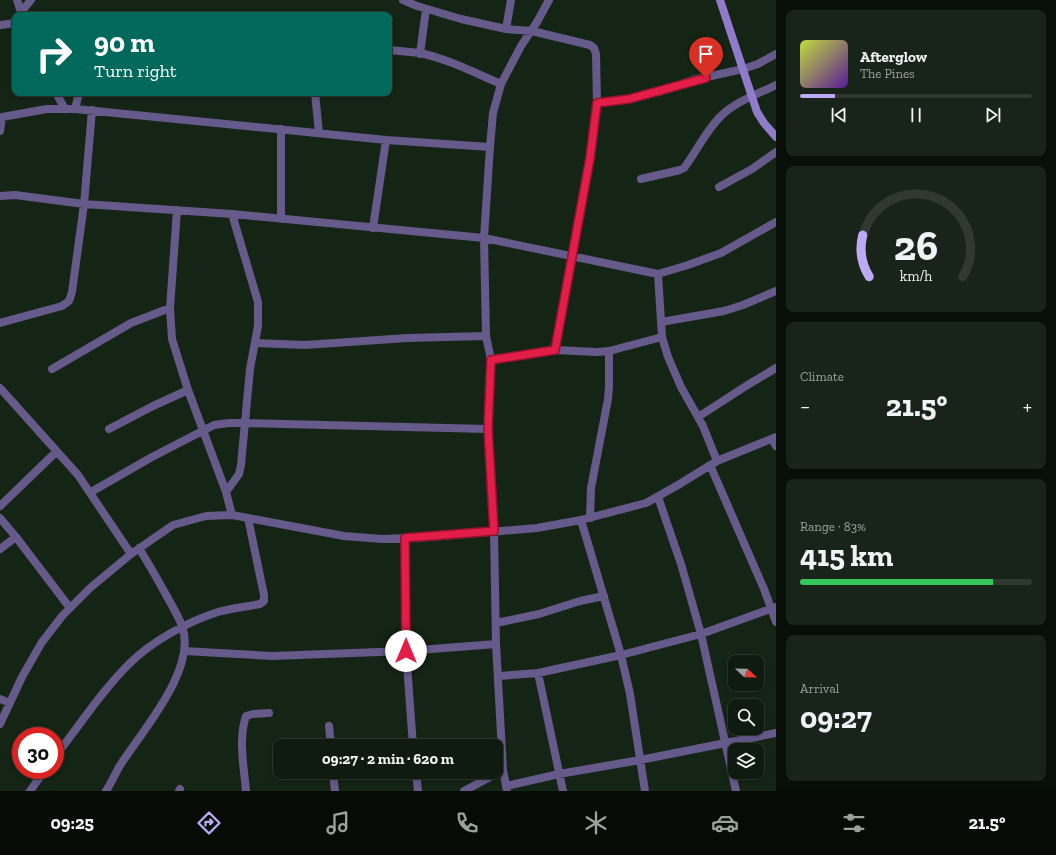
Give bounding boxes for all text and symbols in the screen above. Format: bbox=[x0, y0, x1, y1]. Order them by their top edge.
text: 90 m bbox=[94, 26, 155, 59]
icon: right bbox=[28, 28, 80, 80]
pin bbox=[689, 37, 723, 78]
icon: arrive bbox=[695, 43, 717, 65]
text: Afterglow bbox=[860, 48, 927, 66]
text: Turn right bbox=[94, 60, 176, 82]
text: The Pines bbox=[860, 66, 915, 81]
icon: previous bbox=[828, 104, 850, 126]
icon: pause bbox=[905, 104, 927, 126]
icon: next bbox=[982, 104, 1004, 126]
text: 26 bbox=[894, 221, 938, 271]
text: km/h bbox=[900, 268, 932, 285]
text: Climate bbox=[800, 369, 844, 384]
text: 21.5° bbox=[886, 388, 947, 424]
text: − bbox=[800, 393, 810, 420]
text: + bbox=[1023, 393, 1032, 420]
text: Range · 83% bbox=[800, 519, 866, 534]
text: 415 km bbox=[800, 538, 893, 574]
position arrow bbox=[385, 630, 427, 672]
north arrow bbox=[728, 655, 764, 691]
map controls bbox=[728, 655, 764, 779]
text: Arrival bbox=[800, 681, 839, 696]
button: search bbox=[728, 699, 764, 735]
text: 09:27 bbox=[800, 700, 872, 736]
speed limit sign: 30 bbox=[12, 727, 64, 779]
button: layers bbox=[728, 743, 764, 779]
text: 09:27 · 2 min · 620 m bbox=[322, 750, 454, 768]
icon: directions bbox=[195, 809, 223, 837]
icon: music bbox=[324, 809, 352, 837]
icon: phone bbox=[453, 809, 481, 837]
icon: climate bbox=[582, 809, 610, 837]
icon: car bbox=[711, 809, 739, 837]
icon: filters bbox=[840, 809, 868, 837]
text: 09:25 bbox=[50, 812, 94, 834]
text: 21.5° bbox=[968, 812, 1005, 834]

